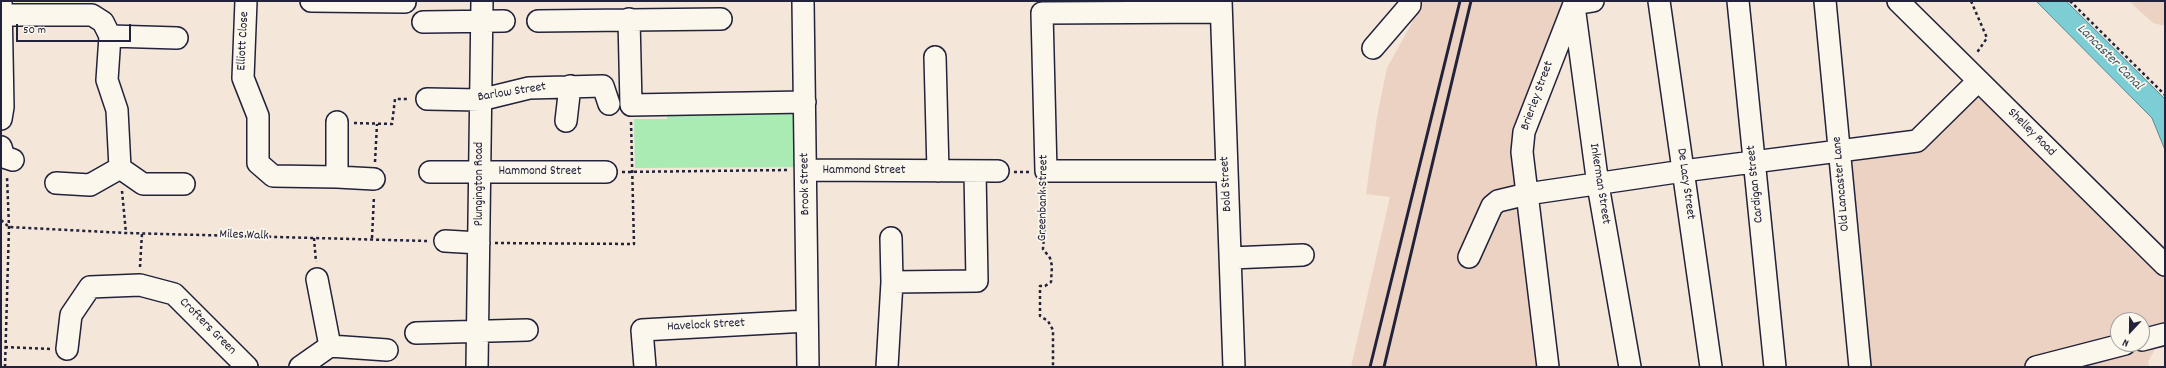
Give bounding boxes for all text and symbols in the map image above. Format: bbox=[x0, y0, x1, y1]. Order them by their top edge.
street label: Elliott Close bbox=[235, 11, 253, 71]
scale bar bbox=[18, 16, 133, 42]
text: 50 m bbox=[23, 22, 46, 39]
water label: Lancaster Canal bbox=[2073, 22, 2145, 94]
street label: Brierley Street bbox=[1518, 59, 1558, 133]
street label: Barlow Street bbox=[477, 80, 547, 106]
street label: Shelley Road bbox=[2004, 106, 2058, 160]
street label: Old Lancaster Lane bbox=[1830, 136, 1854, 232]
street label: Plungington Road bbox=[472, 142, 488, 226]
street label: Inkerman Street bbox=[1585, 143, 1613, 225]
street label: Cardigan Street bbox=[1744, 144, 1768, 224]
street label: De Lacy Street bbox=[1672, 147, 1698, 221]
street label: Brook Street bbox=[798, 153, 814, 215]
street label: Greenbank Street bbox=[1035, 155, 1053, 241]
street label: Bold Street bbox=[1218, 156, 1236, 212]
street label: Hammond Street bbox=[822, 163, 906, 179]
street label: Hammond Street bbox=[498, 164, 582, 180]
street label: Miles Walk bbox=[219, 227, 269, 245]
street label: Crofters Green bbox=[175, 295, 239, 359]
north arrow bbox=[2110, 312, 2150, 352]
street label: Havelock Street bbox=[667, 316, 745, 336]
text: N bbox=[2120, 334, 2131, 351]

